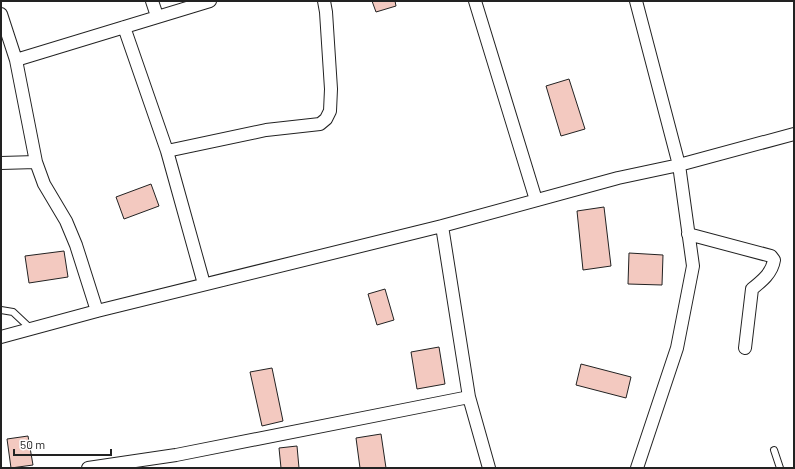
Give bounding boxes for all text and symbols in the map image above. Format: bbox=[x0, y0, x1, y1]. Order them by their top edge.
scale bar bbox=[14, 431, 111, 457]
text: 50 m bbox=[20, 437, 45, 451]

